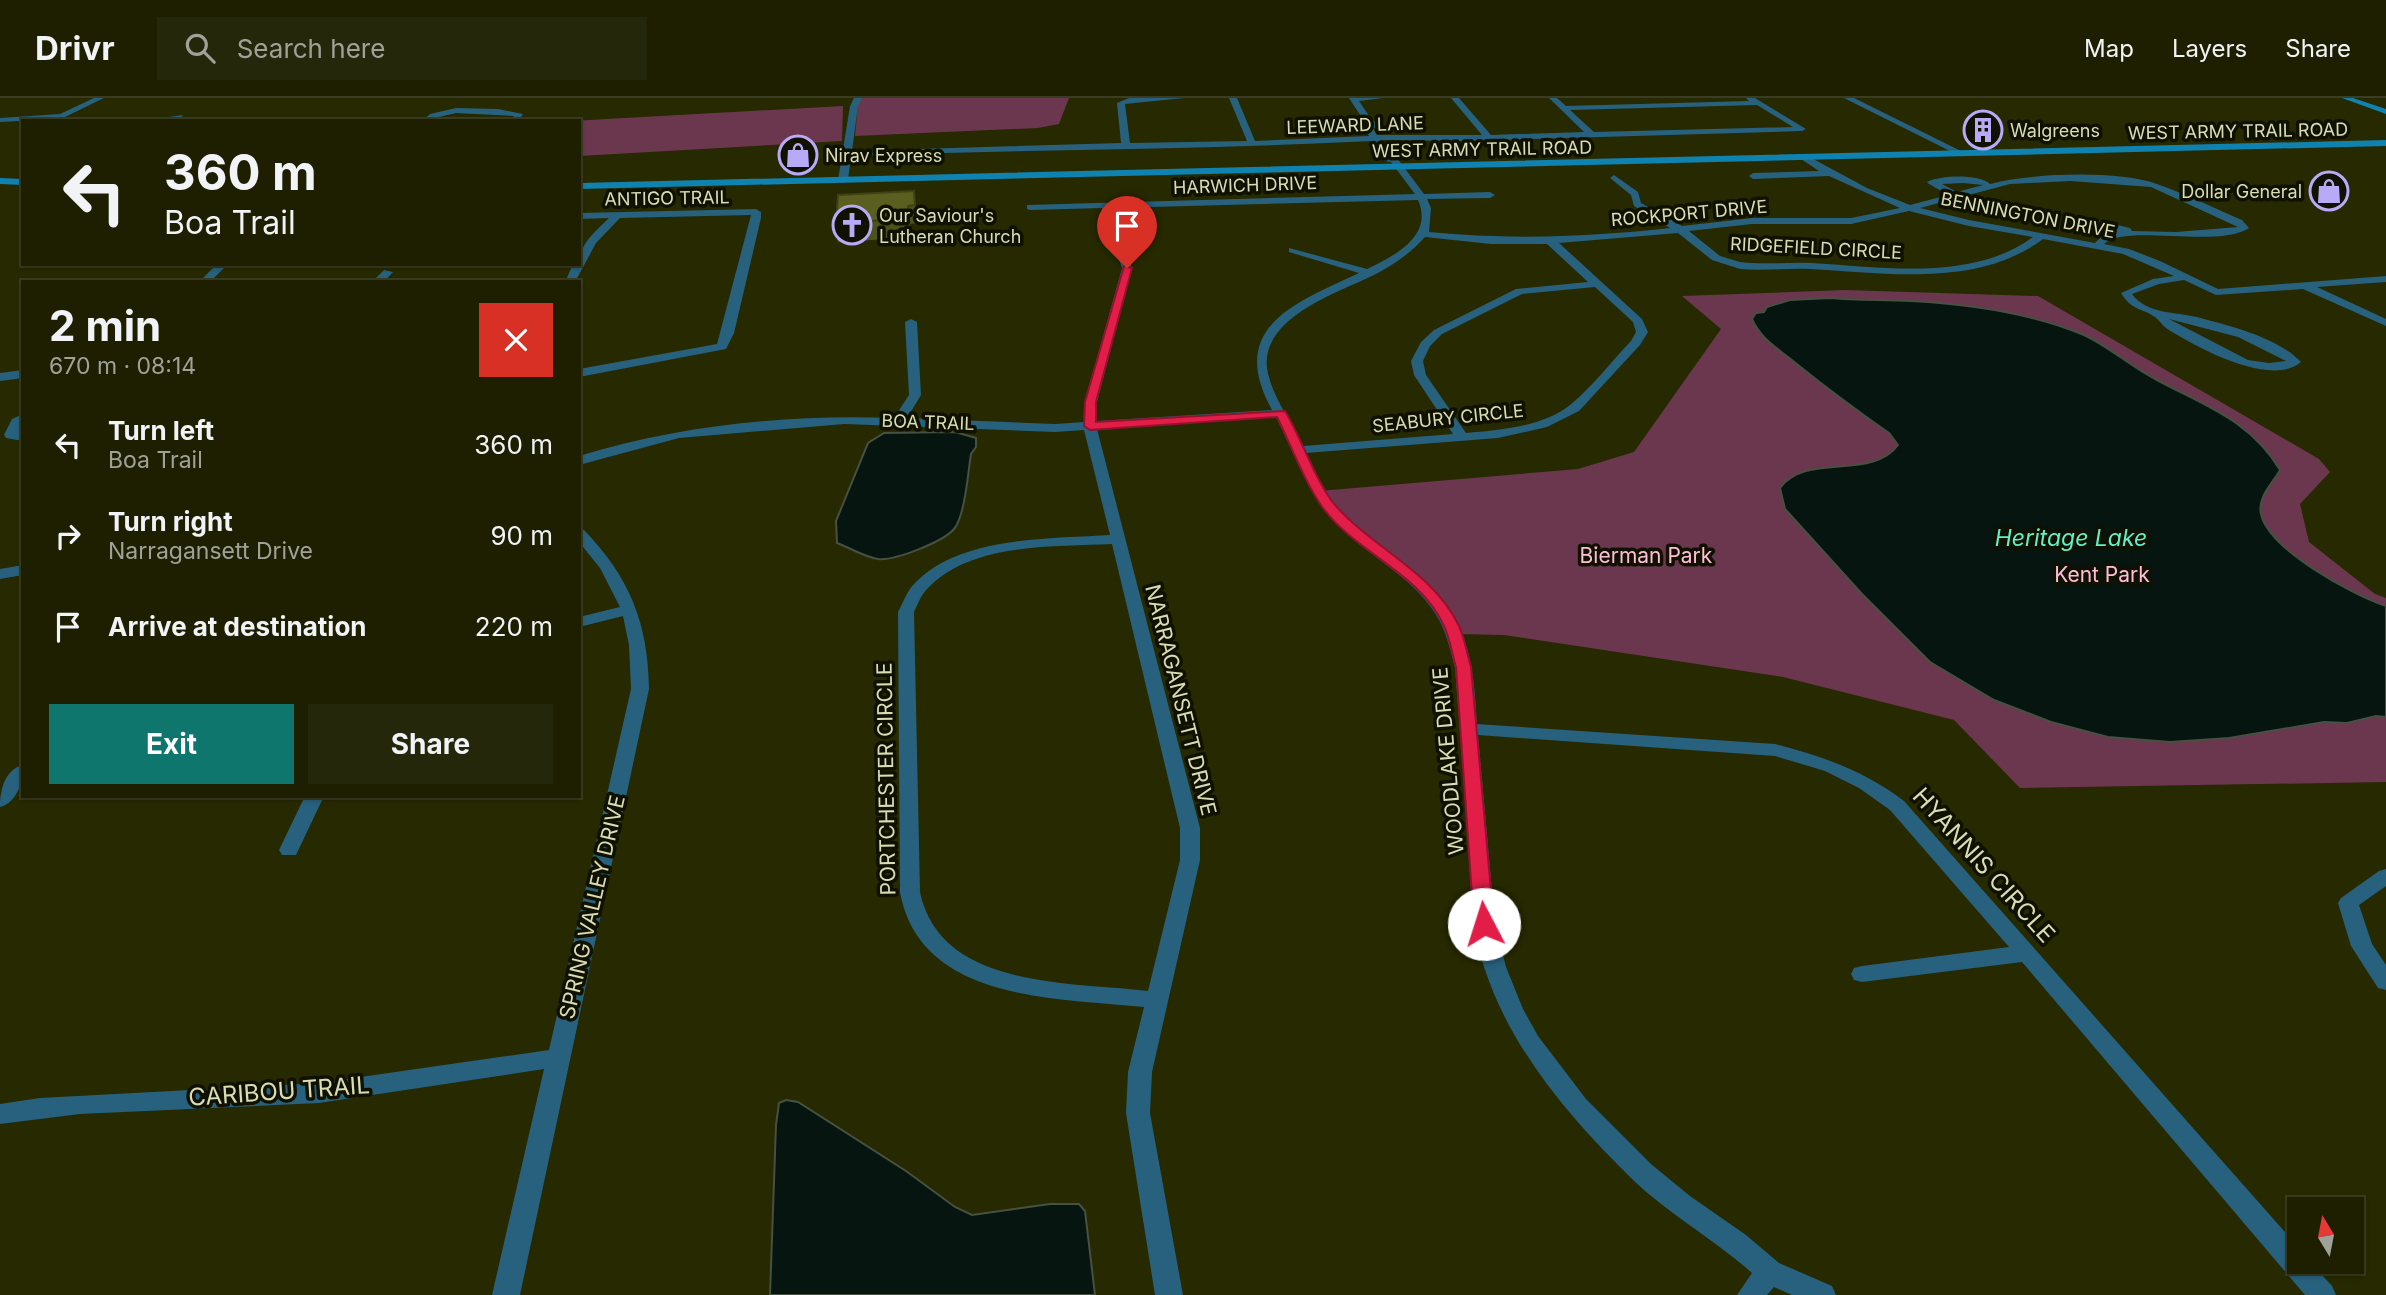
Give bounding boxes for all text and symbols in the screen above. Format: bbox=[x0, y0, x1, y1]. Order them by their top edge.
search box bbox=[157, 17, 647, 80]
text: Drivr bbox=[35, 28, 115, 68]
icon: search bbox=[181, 29, 219, 67]
text: Search here bbox=[237, 33, 385, 64]
text: Map bbox=[2084, 34, 2134, 63]
text: Layers bbox=[2172, 34, 2247, 63]
text: Share bbox=[2285, 34, 2351, 63]
building icon: Walgreens bbox=[1962, 109, 2004, 151]
street label: LEEWARD LANE bbox=[1286, 112, 1424, 138]
street label: WEST ARMY TRAIL ROAD bbox=[2128, 119, 2348, 143]
place label: Walgreens bbox=[2010, 120, 2100, 141]
shop icon: Nirav Express bbox=[777, 134, 819, 176]
street label: WEST ARMY TRAIL ROAD bbox=[1372, 137, 1592, 161]
text: 360 m bbox=[164, 143, 317, 202]
place label: Nirav Express bbox=[825, 145, 942, 166]
icon: left bbox=[49, 147, 140, 238]
shop icon: Dollar General bbox=[2308, 170, 2350, 212]
street label: HARWICH DRIVE bbox=[1173, 172, 1317, 198]
place label: Dollar General bbox=[2181, 181, 2302, 202]
street label: ANTIGO TRAIL bbox=[604, 186, 730, 210]
street label: BENNINGTON DRIVE bbox=[1939, 188, 2117, 242]
pin bbox=[1097, 196, 1157, 268]
street label: ROCKPORT DRIVE bbox=[1610, 196, 1768, 230]
text: Boa Trail bbox=[164, 203, 296, 242]
church icon: Our Saviour's Lutheran Church bbox=[831, 204, 873, 246]
place label: Our Saviour's Lutheran Church bbox=[879, 205, 1021, 247]
icon: arrive bbox=[1108, 207, 1146, 245]
street label: RIDGEFIELD CIRCLE bbox=[1730, 233, 1902, 263]
text: 2 min bbox=[49, 300, 161, 351]
button: close bbox=[479, 303, 553, 377]
text: 670 m · 08:14 bbox=[49, 352, 196, 380]
street label: SEABURY CIRCLE bbox=[1371, 400, 1525, 436]
street label: BOA TRAIL bbox=[881, 410, 975, 434]
text: Turn left bbox=[108, 415, 214, 446]
icon: left bbox=[49, 426, 87, 464]
text: 360 m bbox=[474, 429, 553, 460]
text: Boa Trail bbox=[108, 446, 203, 474]
text: Turn right bbox=[108, 506, 233, 537]
icon: right bbox=[49, 517, 87, 555]
text: 90 m bbox=[490, 520, 553, 551]
water label: Heritage Lake bbox=[1995, 524, 2147, 552]
text: Narragansett Drive bbox=[108, 537, 313, 565]
park label: Bierman Park bbox=[1580, 543, 1713, 568]
park label: Kent Park bbox=[2054, 562, 2150, 587]
street label: NARRAGANSETT DRIVE bbox=[1140, 582, 1222, 818]
icon: arrive bbox=[49, 608, 87, 646]
text: Arrive at destination bbox=[108, 611, 367, 642]
text: 220 m bbox=[475, 611, 553, 642]
street label: PORTCHESTER CIRCLE bbox=[871, 662, 901, 896]
street label: WOODLAKE DRIVE bbox=[1427, 666, 1469, 856]
button: Exit bbox=[49, 704, 294, 784]
button: Share bbox=[308, 704, 553, 784]
street label: HYANNIS CIRCLE bbox=[1907, 781, 2061, 949]
street label: SPRING VALLEY DRIVE bbox=[554, 793, 630, 1021]
position arrow bbox=[1447, 887, 1521, 961]
street label: CARIBOU TRAIL bbox=[187, 1070, 371, 1112]
north arrow bbox=[2287, 1197, 2364, 1274]
map controls bbox=[2287, 1197, 2364, 1274]

